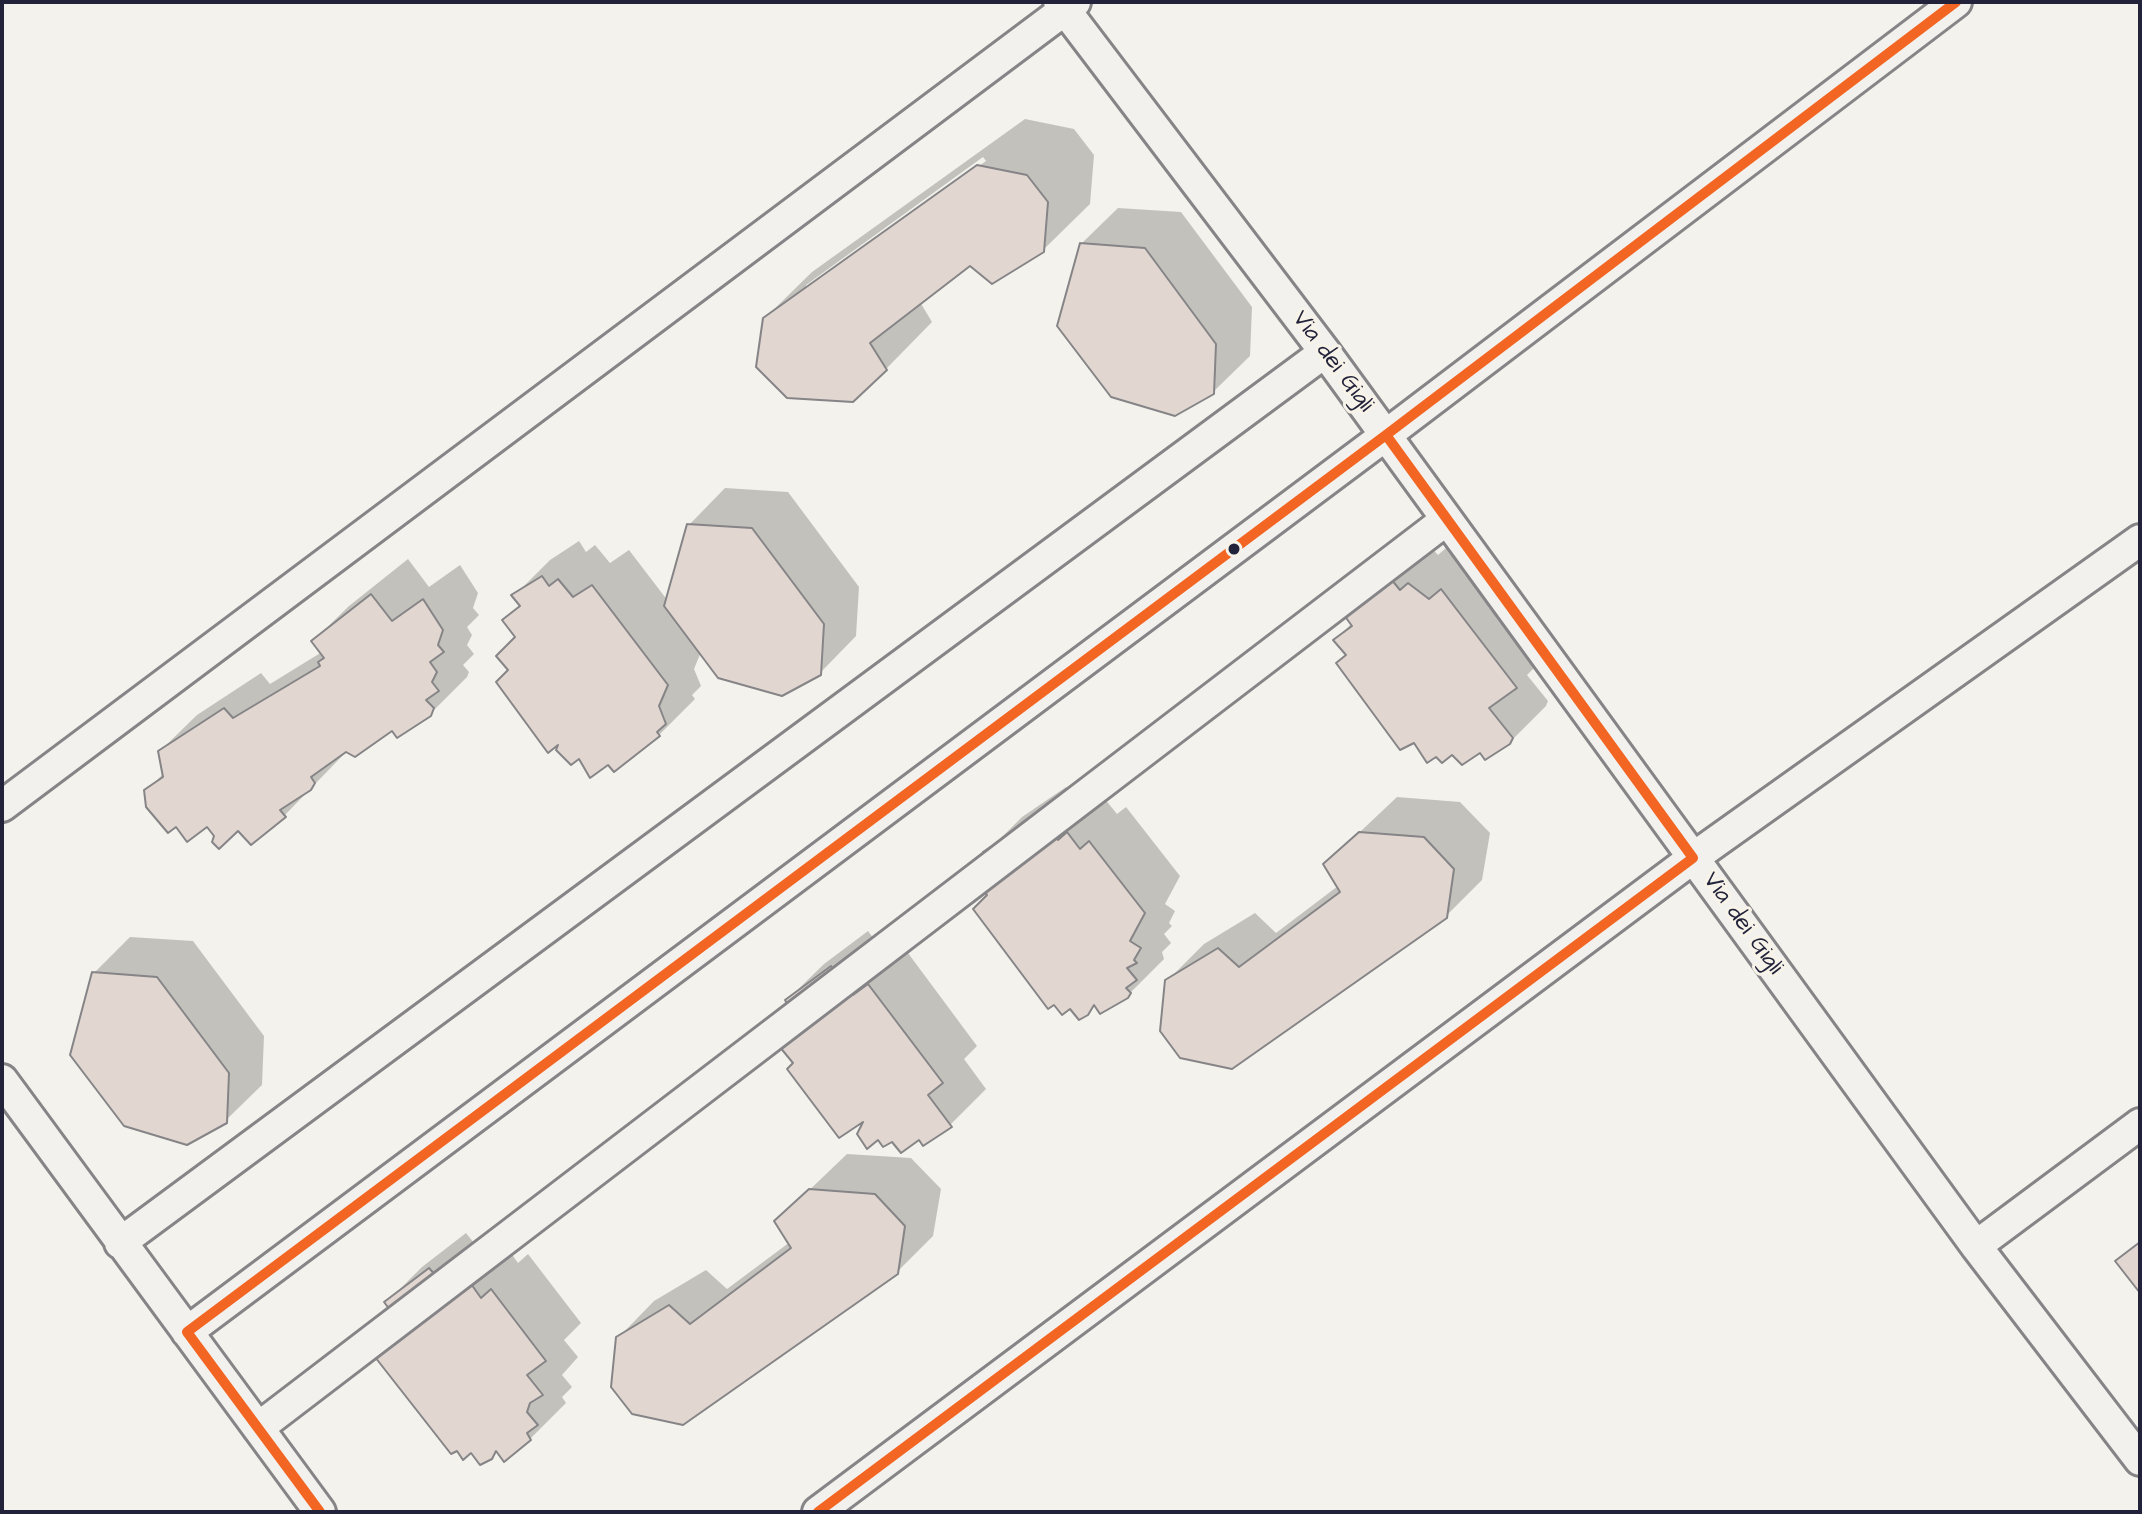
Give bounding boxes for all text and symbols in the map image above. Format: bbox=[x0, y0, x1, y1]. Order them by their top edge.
street label: Via dei Gigli bbox=[1285, 306, 1379, 418]
unlabelled marker bbox=[1226, 541, 1242, 557]
street label: Via dei Gigli bbox=[1695, 867, 1789, 981]

